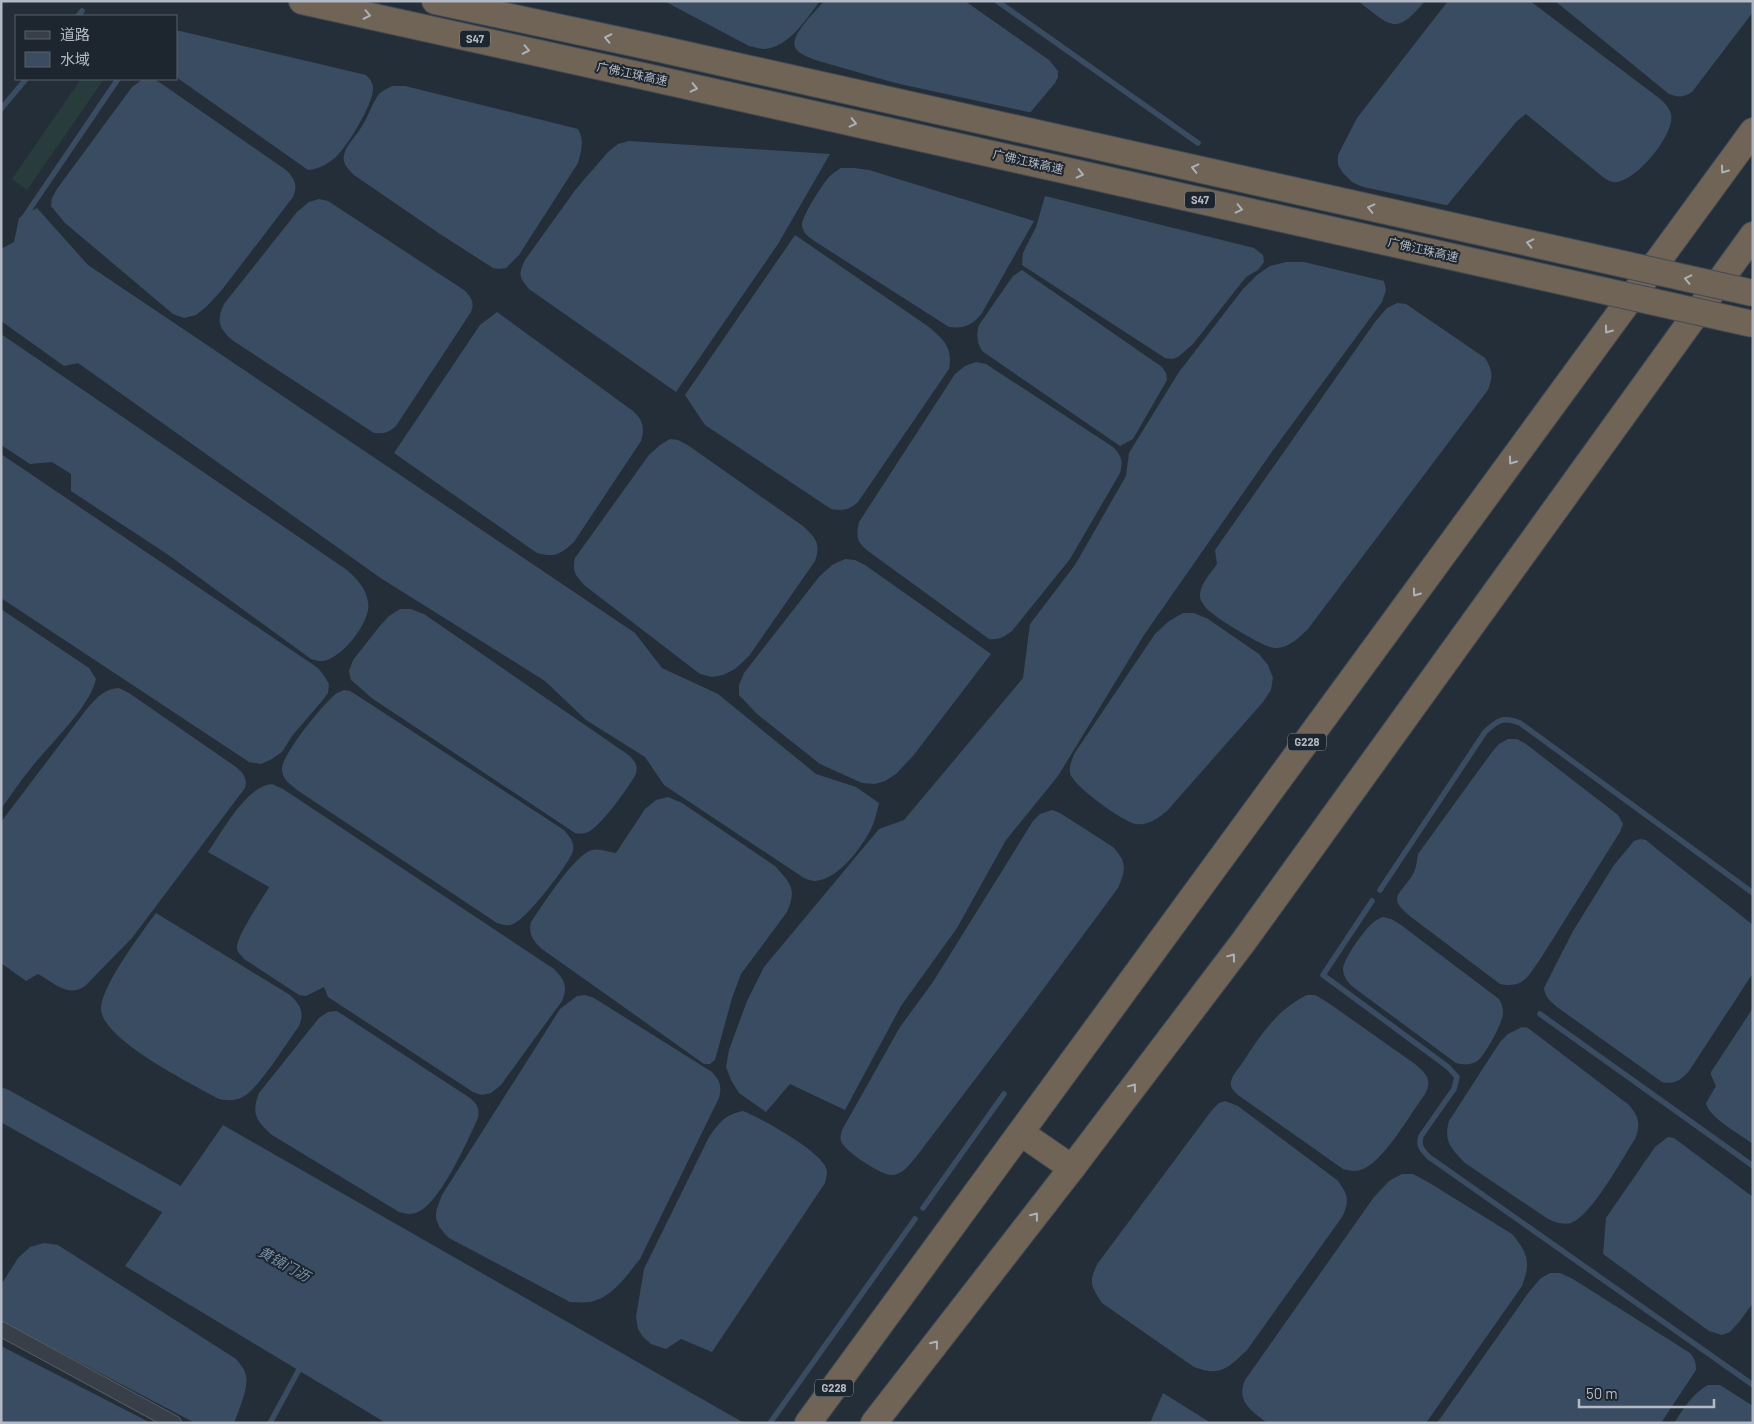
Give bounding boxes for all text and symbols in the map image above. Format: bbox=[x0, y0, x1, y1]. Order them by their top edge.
one-way arrow bbox=[362, 10, 371, 20]
legend bbox=[15, 15, 178, 80]
text: 道路 bbox=[60, 25, 90, 43]
road number: S47 bbox=[460, 30, 490, 48]
one-way arrow bbox=[604, 33, 613, 44]
one-way arrow bbox=[521, 44, 530, 55]
text: 水域 bbox=[60, 50, 90, 68]
street label: 广佛江珠高速 bbox=[596, 59, 669, 87]
one-way arrow bbox=[690, 82, 699, 92]
one-way arrow bbox=[849, 117, 858, 128]
street label: 广佛江珠高速 bbox=[992, 146, 1065, 176]
one-way arrow bbox=[1191, 164, 1200, 174]
one-way arrow bbox=[1721, 165, 1730, 174]
one-way arrow bbox=[1076, 168, 1084, 178]
road number: S47 bbox=[1185, 192, 1215, 208]
one-way arrow bbox=[1234, 203, 1243, 214]
one-way arrow bbox=[1366, 203, 1375, 214]
street label: 广佛江珠高速 bbox=[1387, 234, 1460, 264]
one-way arrow bbox=[1525, 238, 1534, 249]
one-way arrow bbox=[1684, 274, 1693, 284]
one-way arrow bbox=[1605, 324, 1614, 334]
one-way arrow bbox=[1509, 456, 1518, 465]
one-way arrow bbox=[1413, 587, 1422, 596]
road number: G228 bbox=[1288, 734, 1326, 750]
one-way arrow bbox=[1226, 954, 1234, 963]
one-way arrow bbox=[1128, 1084, 1136, 1093]
one-way arrow bbox=[1029, 1213, 1037, 1222]
water label: 黄镜门沥 bbox=[256, 1243, 315, 1286]
one-way arrow bbox=[929, 1341, 937, 1350]
scale bar bbox=[1579, 1376, 1714, 1408]
road number: G228 bbox=[815, 1380, 853, 1396]
text: 50 m bbox=[1586, 1384, 1618, 1402]

